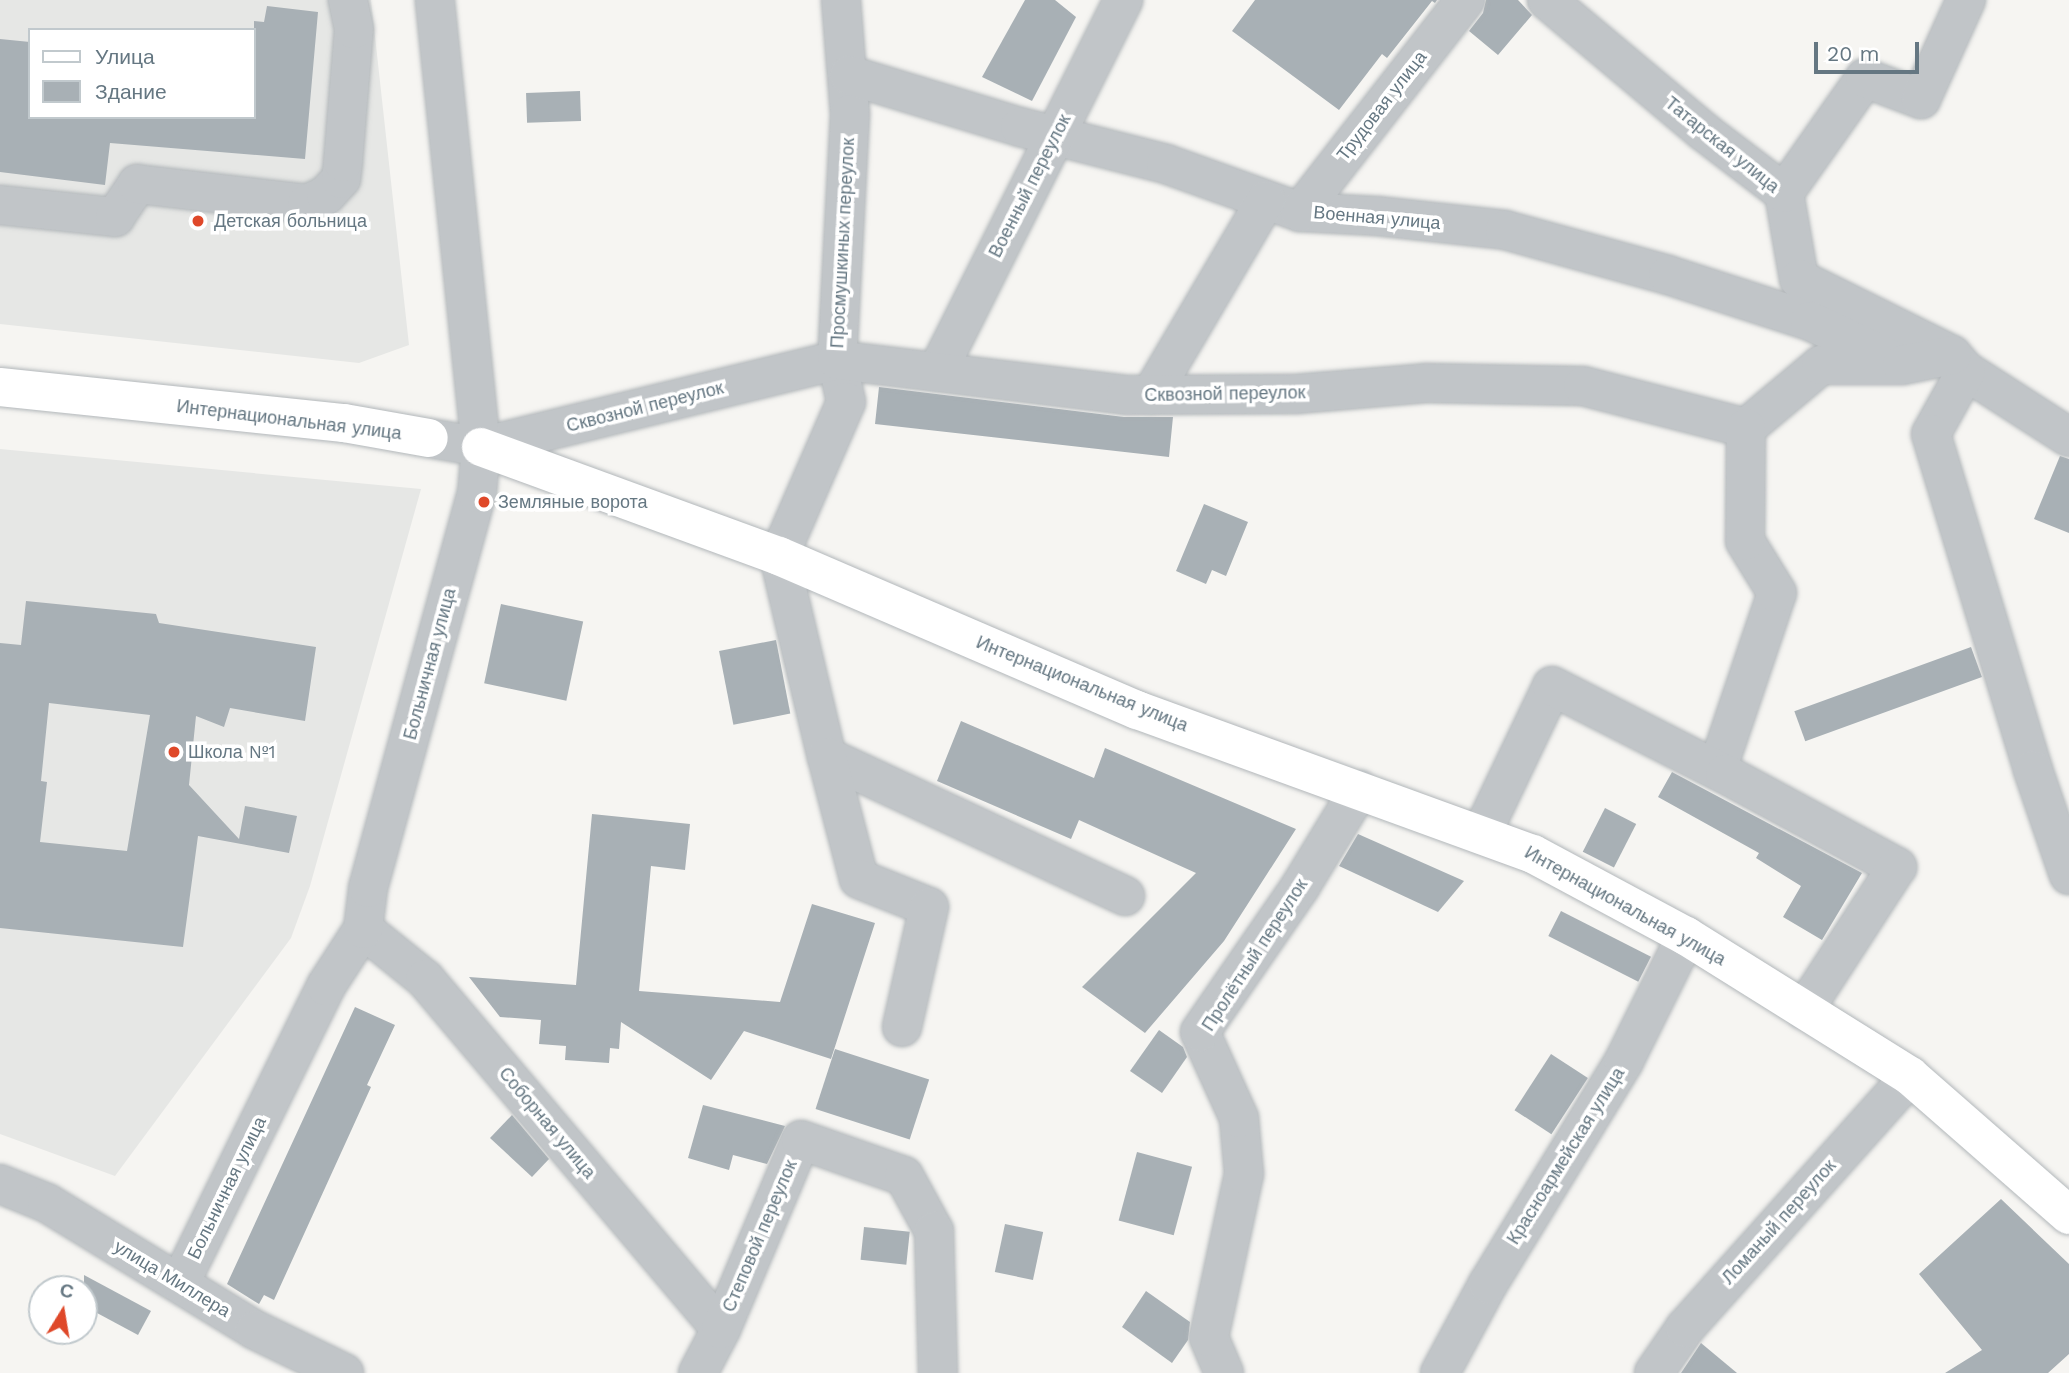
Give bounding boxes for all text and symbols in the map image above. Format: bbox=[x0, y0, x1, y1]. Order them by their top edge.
legend bbox=[28, 28, 256, 119]
scale bar bbox=[1817, 28, 1922, 72]
text: 20 m bbox=[1827, 41, 1879, 66]
text: Улица bbox=[95, 44, 155, 69]
street label: Трудовая улица bbox=[1332, 47, 1432, 165]
text: Здание bbox=[95, 79, 167, 104]
street label: Татарская улица bbox=[1661, 92, 1783, 198]
street label: Военный переулок bbox=[985, 111, 1075, 261]
street label: Просмушкиных переулок bbox=[827, 137, 859, 349]
street label: Военная улица bbox=[1313, 202, 1441, 234]
place label: Детская больница bbox=[214, 210, 367, 232]
marker: Детская больница bbox=[188, 211, 208, 231]
street label: Сквозной переулок bbox=[564, 377, 726, 437]
street label: Сквозной переулок bbox=[1144, 382, 1306, 406]
street label: Интернациональная улица bbox=[175, 395, 403, 445]
place label: Земляные ворота bbox=[498, 491, 648, 513]
marker: Земляные ворота bbox=[476, 494, 492, 510]
street label: Больничная улица bbox=[399, 586, 461, 742]
street label: Интернациональная улица bbox=[973, 632, 1191, 736]
place label: Школа №1 bbox=[188, 741, 276, 763]
marker: Школа №1 bbox=[166, 744, 182, 760]
street label: Интернациональная улица bbox=[1521, 842, 1729, 970]
street label: Пролётный переулок bbox=[1198, 875, 1312, 1035]
street label: Соборная улица bbox=[494, 1063, 600, 1183]
street label: Красноармейская улица bbox=[1503, 1064, 1629, 1248]
street label: Больничная улица bbox=[183, 1113, 271, 1263]
street label: Ломаный переулок bbox=[1717, 1155, 1841, 1289]
street label: Степовой переулок bbox=[718, 1157, 802, 1315]
street label: улица Миллера bbox=[110, 1236, 234, 1322]
north arrow bbox=[28, 1275, 98, 1345]
text: С bbox=[58, 1278, 76, 1303]

